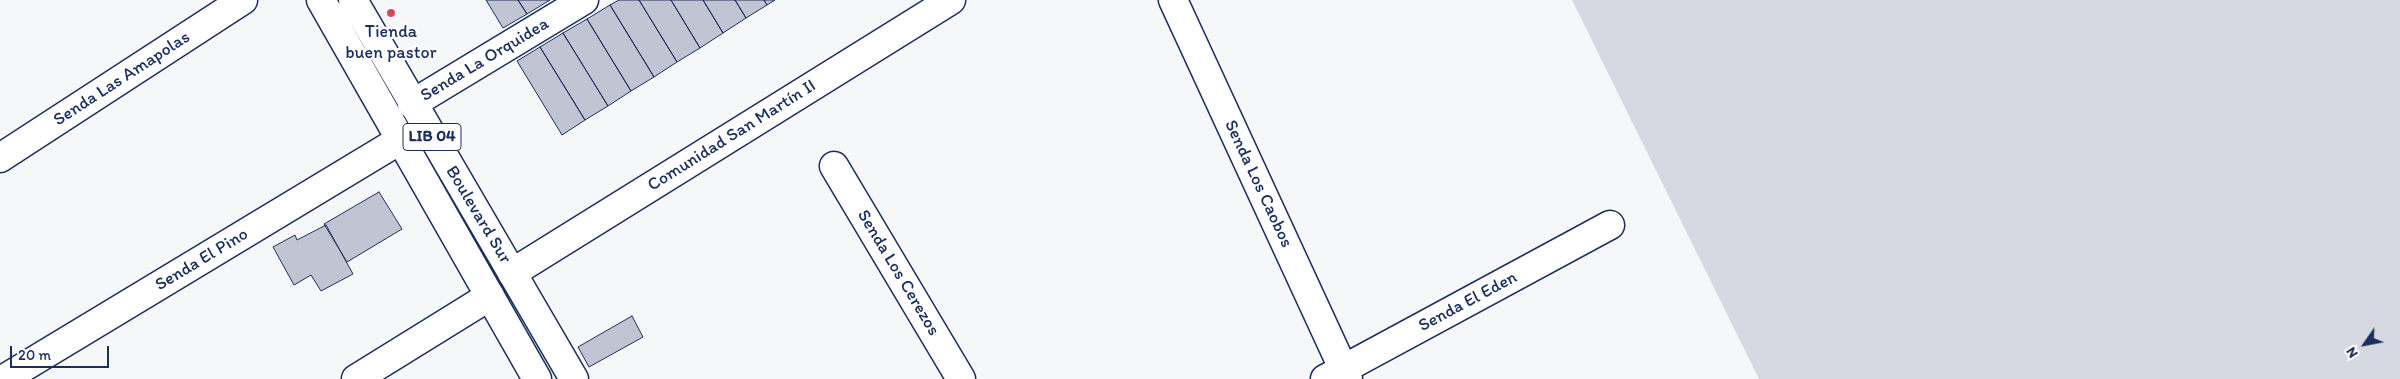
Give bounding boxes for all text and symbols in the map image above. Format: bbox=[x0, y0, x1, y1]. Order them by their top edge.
marker: Tienda buen pastor bbox=[385, 7, 397, 19]
street label: Senda La Orquidea bbox=[417, 13, 553, 107]
place label: Tienda buen pastor bbox=[345, 21, 437, 64]
street label: Senda Las Amapolas bbox=[50, 27, 194, 131]
street label: Comunidad San Martín II bbox=[644, 75, 820, 197]
street label: Senda Los Caobos bbox=[1219, 117, 1297, 251]
road number: LIB 04 bbox=[403, 124, 461, 150]
street label: Boulevard Sur bbox=[440, 162, 516, 268]
street label: Senda Los Cerezos bbox=[852, 206, 944, 340]
street label: Senda El Pino bbox=[152, 224, 252, 296]
street label: Senda El Eden bbox=[1415, 267, 1521, 337]
north arrow bbox=[2340, 319, 2390, 369]
scale bar bbox=[12, 336, 111, 368]
text: N bbox=[2342, 344, 2362, 361]
text: 20 m bbox=[18, 346, 51, 364]

